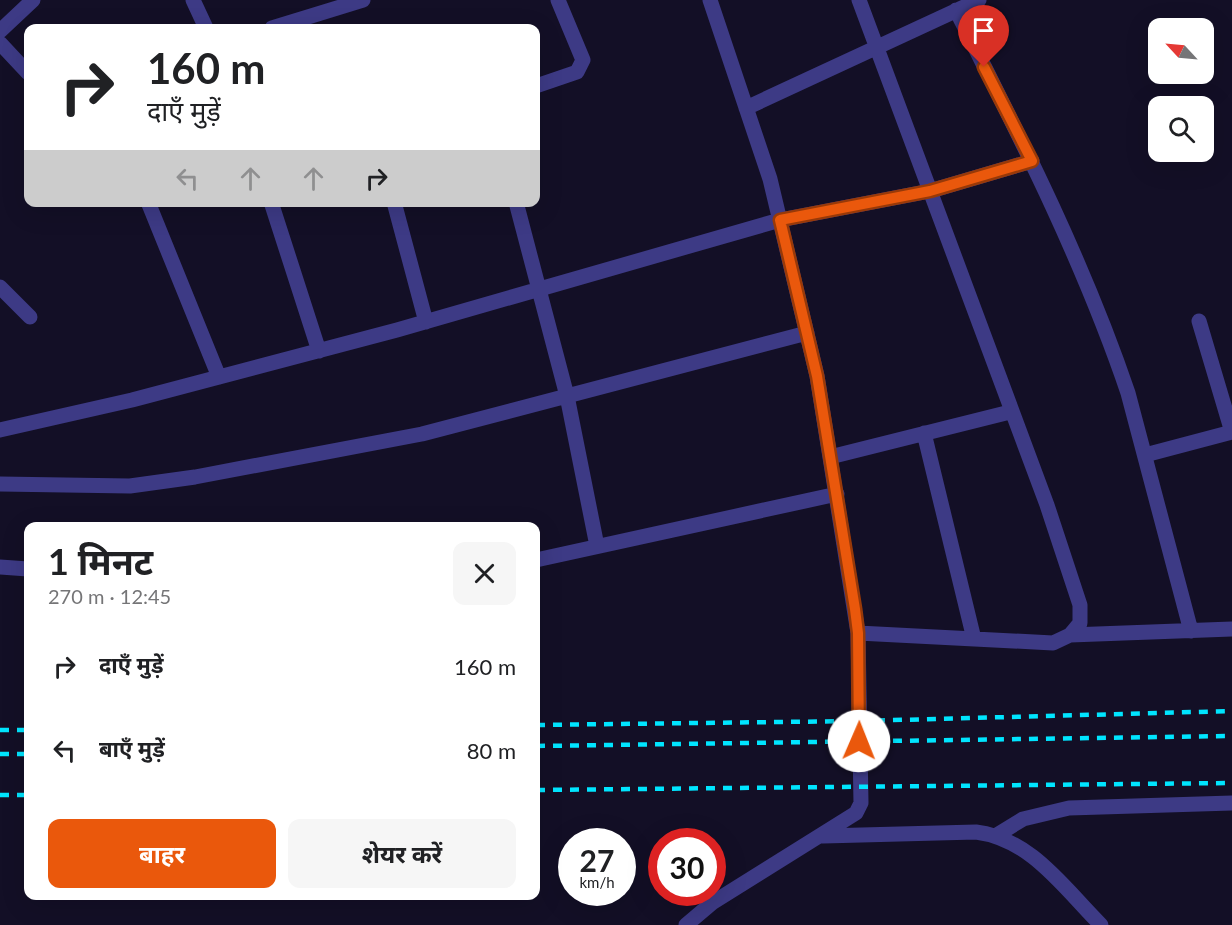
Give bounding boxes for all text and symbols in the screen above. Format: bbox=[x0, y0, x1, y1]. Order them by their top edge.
pin bbox=[958, 5, 1009, 67]
icon: arrive bbox=[967, 14, 1000, 47]
north arrow bbox=[1148, 18, 1214, 84]
map controls bbox=[1148, 18, 1214, 162]
text: 160 m bbox=[147, 43, 265, 93]
icon: right bbox=[48, 48, 126, 126]
text: दाएँ मुड़ें bbox=[147, 94, 221, 127]
button: search bbox=[1148, 96, 1214, 162]
icon: left bbox=[171, 162, 204, 195]
icon: ahead bbox=[234, 162, 267, 195]
icon: ahead bbox=[297, 162, 330, 195]
icon: right bbox=[360, 162, 393, 195]
text: 1 मिनट bbox=[48, 539, 153, 583]
button: close bbox=[453, 542, 516, 605]
text: 270 m · 12:45 bbox=[48, 584, 171, 608]
icon: right bbox=[48, 650, 81, 683]
text: दाएँ मुड़ें bbox=[99, 651, 163, 678]
text: 160 m bbox=[454, 653, 516, 680]
position arrow bbox=[827, 709, 891, 773]
icon: left bbox=[48, 734, 81, 767]
text: बाएँ मुड़ें bbox=[99, 735, 165, 762]
text: 80 m bbox=[467, 737, 516, 764]
button: बाहर bbox=[48, 819, 276, 888]
button: शेयर करें bbox=[288, 819, 516, 888]
speed limit sign: 30 bbox=[648, 828, 726, 906]
text: 27 bbox=[580, 842, 614, 878]
text: km/h bbox=[579, 873, 615, 891]

